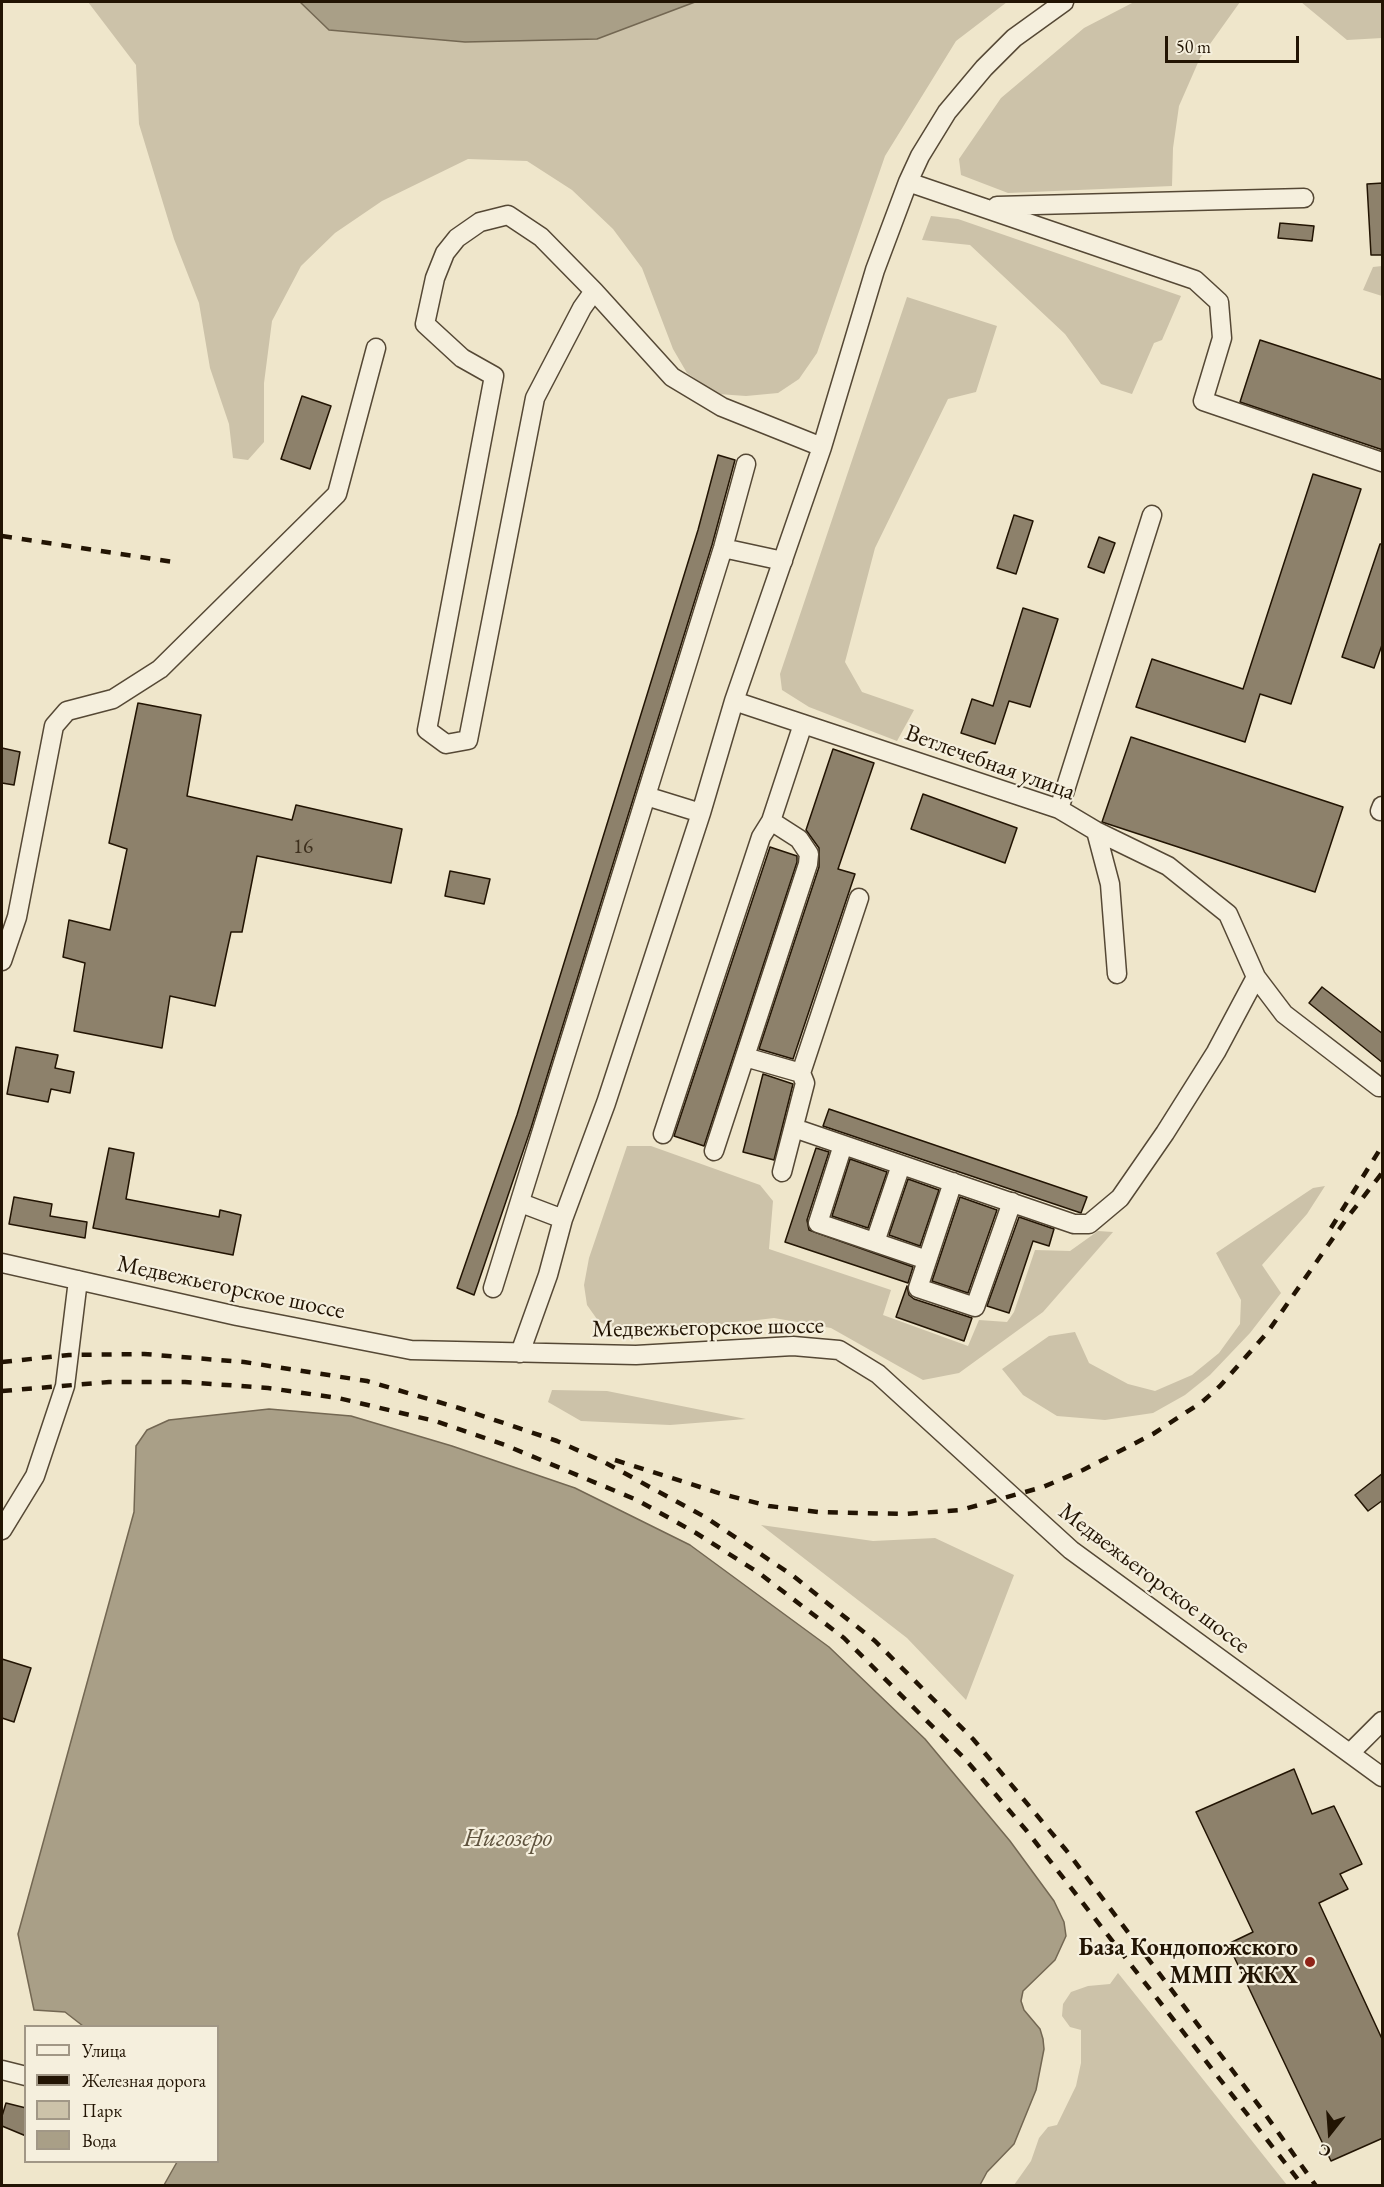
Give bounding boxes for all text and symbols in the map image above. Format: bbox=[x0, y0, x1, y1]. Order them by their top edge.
scale bar bbox=[1168, 24, 1302, 62]
text: 50 m bbox=[1176, 35, 1211, 58]
street label: Ветлечебная улица bbox=[901, 719, 1079, 807]
house number: 16 bbox=[293, 834, 313, 860]
street label: Медвежьегорское шоссе bbox=[114, 1250, 348, 1326]
street label: Медвежьегорское шоссе bbox=[592, 1312, 824, 1344]
street label: Медвежьегорское шоссе bbox=[1053, 1498, 1255, 1660]
water label: Нигозеро bbox=[464, 1823, 552, 1855]
place label: База Кондопожского ММП ЖКХ bbox=[1078, 1934, 1298, 1990]
marker: База Кондопожского ММП ЖКХ bbox=[1303, 1955, 1317, 1969]
legend bbox=[24, 2025, 219, 2163]
text: Улица bbox=[82, 2039, 126, 2062]
text: Железная дорога bbox=[82, 2069, 206, 2092]
text: Парк bbox=[82, 2099, 122, 2122]
north arrow bbox=[1300, 2103, 1360, 2163]
text: Вода bbox=[82, 2129, 116, 2152]
text: С bbox=[1316, 2139, 1333, 2162]

